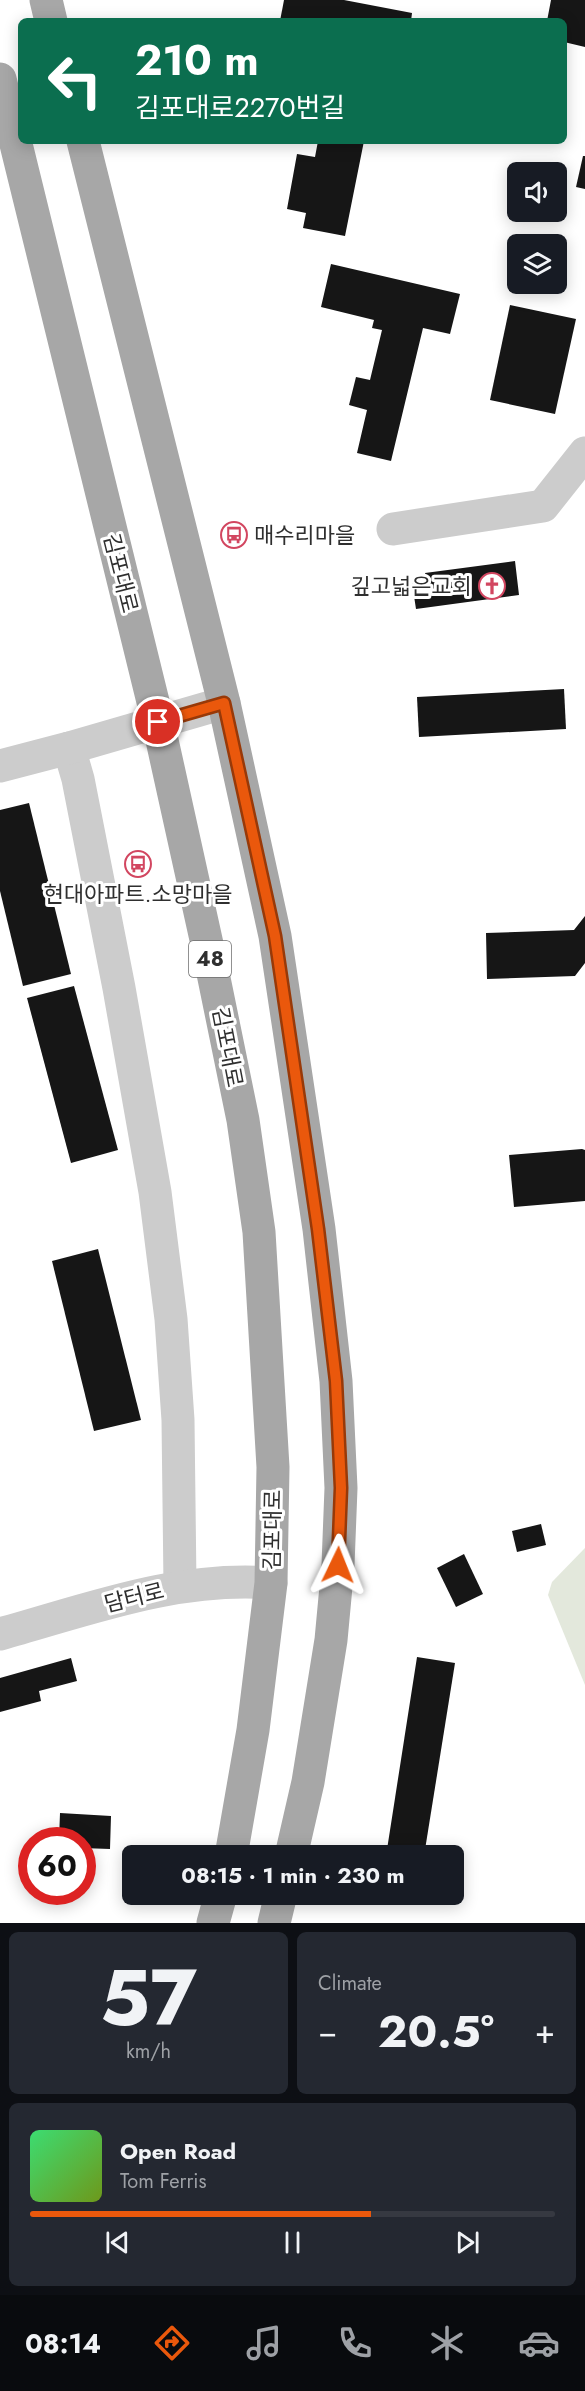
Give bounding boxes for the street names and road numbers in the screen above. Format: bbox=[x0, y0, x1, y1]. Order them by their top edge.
street label: 김포대로 bbox=[96, 530, 146, 616]
road number: 48 bbox=[189, 941, 231, 977]
street label: 김포대로 bbox=[205, 1004, 251, 1090]
street label: 김포대로 bbox=[255, 1489, 289, 1571]
street label: 담터로 bbox=[101, 1574, 167, 1620]

